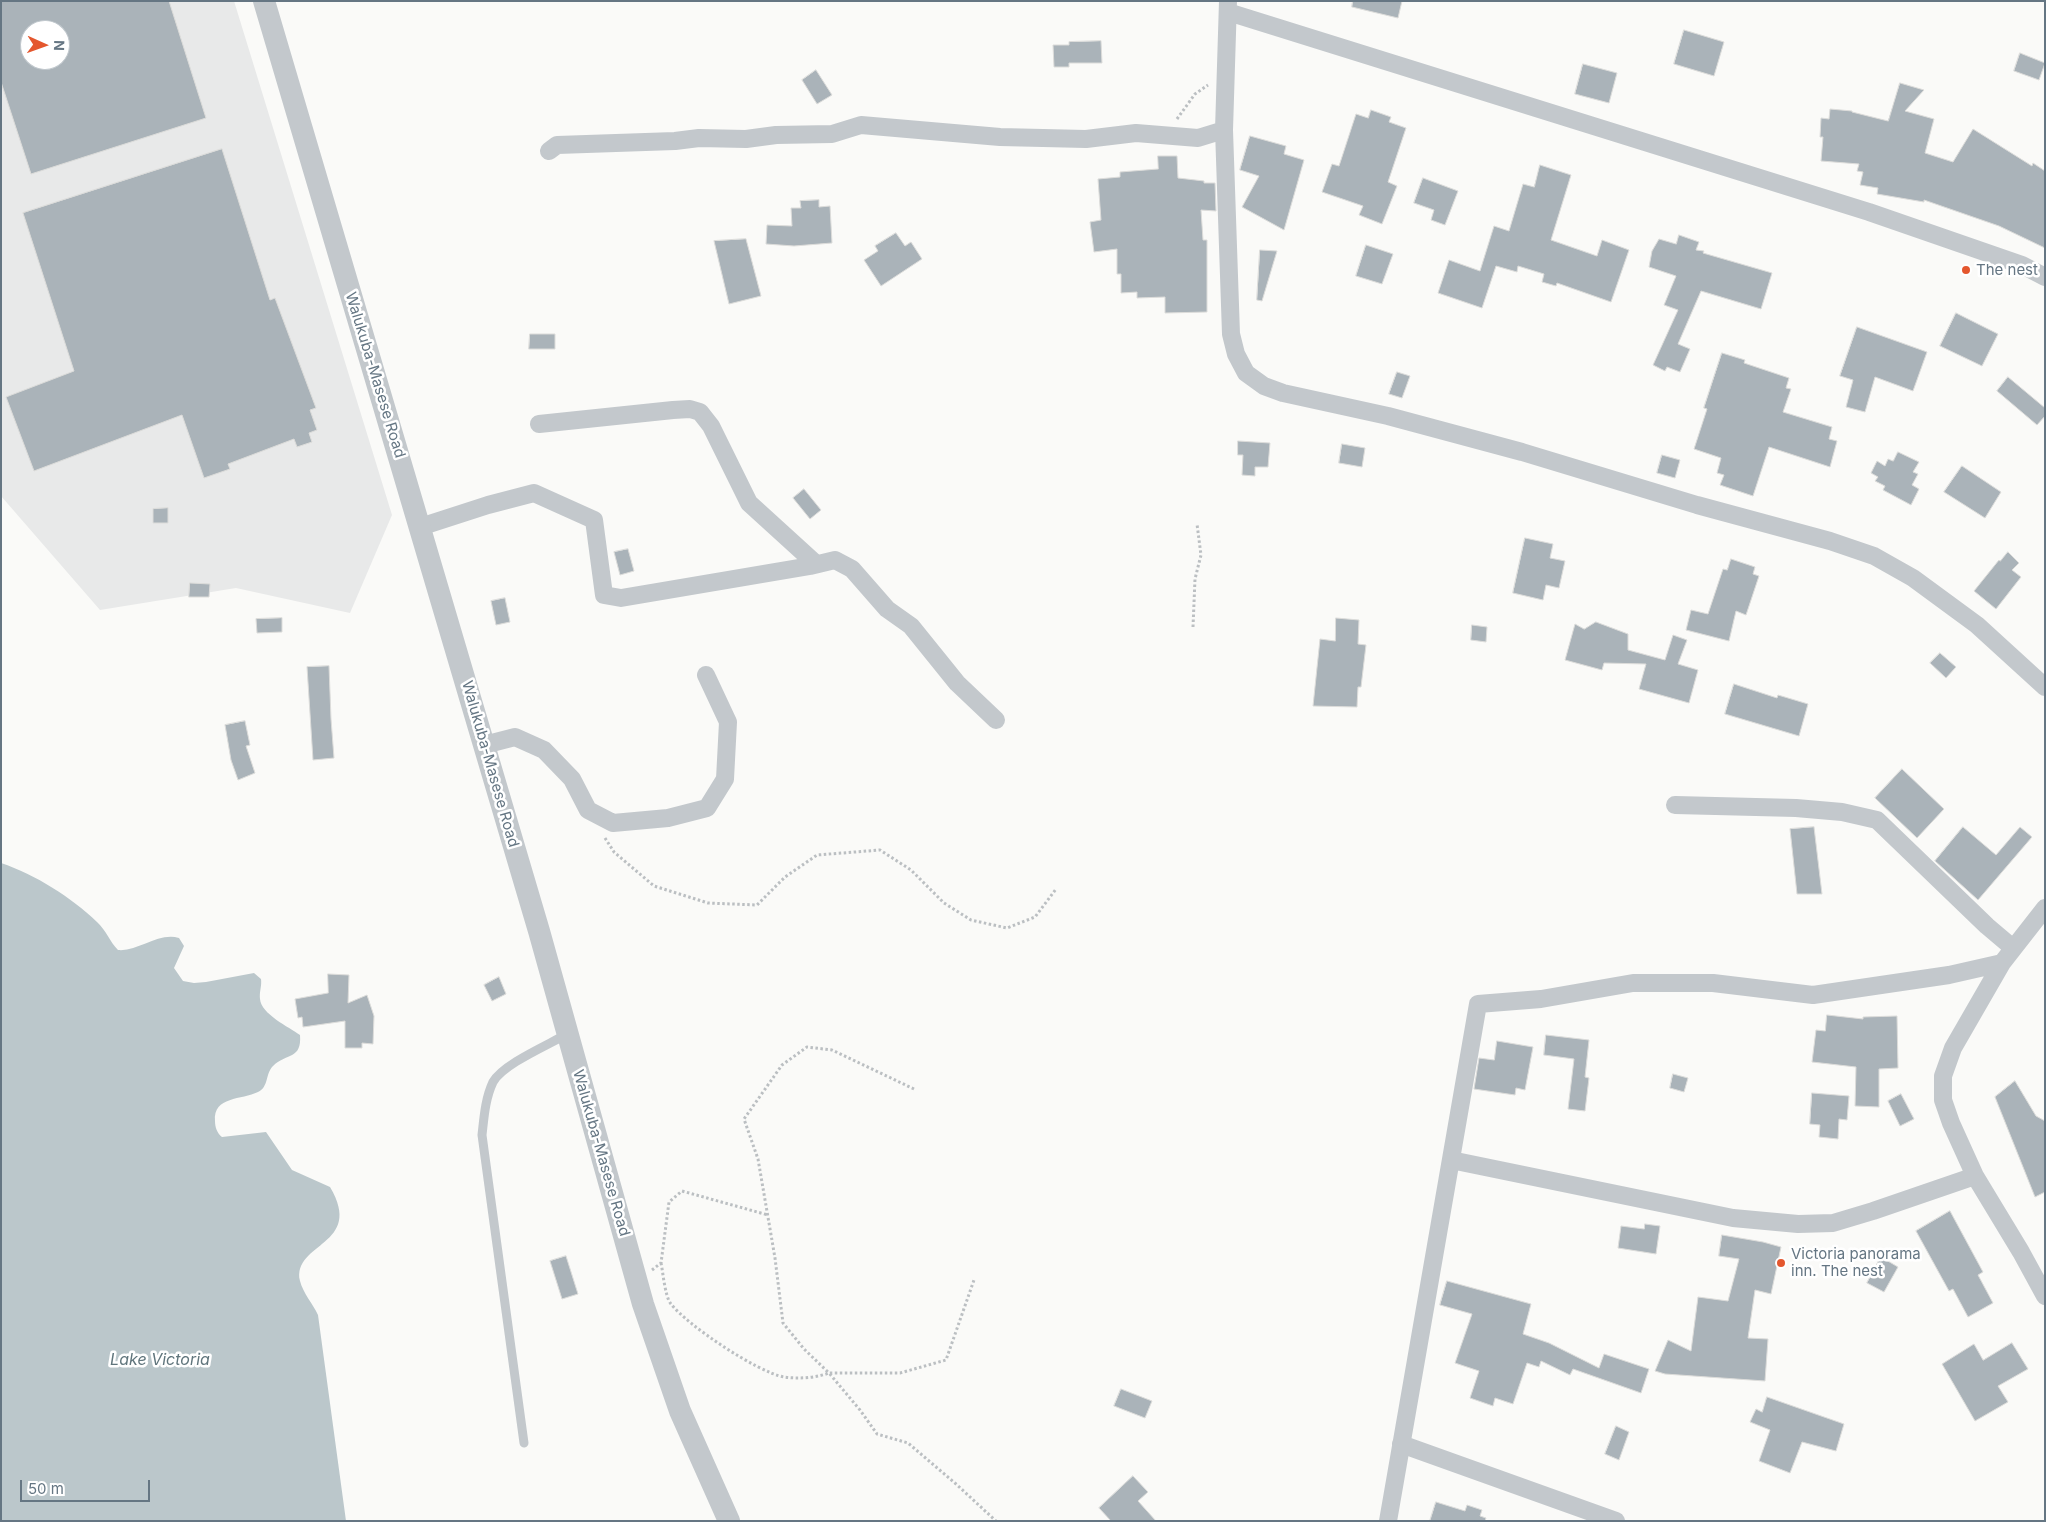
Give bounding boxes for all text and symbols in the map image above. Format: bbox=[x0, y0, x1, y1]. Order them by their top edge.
north arrow bbox=[20, 20, 70, 70]
text: N bbox=[51, 40, 68, 51]
place label: The nest bbox=[1976, 261, 2038, 279]
marker: The nest bbox=[1960, 264, 1972, 276]
street label: Walukuba-Masese Road bbox=[341, 290, 409, 460]
street label: Walukuba-Masese Road bbox=[458, 679, 522, 849]
street label: Walukuba-Masese Road bbox=[569, 1068, 633, 1238]
place label: Victoria panorama inn. The nest bbox=[1791, 1245, 1921, 1280]
marker: Victoria panorama inn. The nest bbox=[1775, 1257, 1787, 1269]
water label: Lake Victoria bbox=[110, 1350, 210, 1370]
scale bar bbox=[22, 1470, 152, 1502]
text: 50 m bbox=[28, 1479, 64, 1498]

